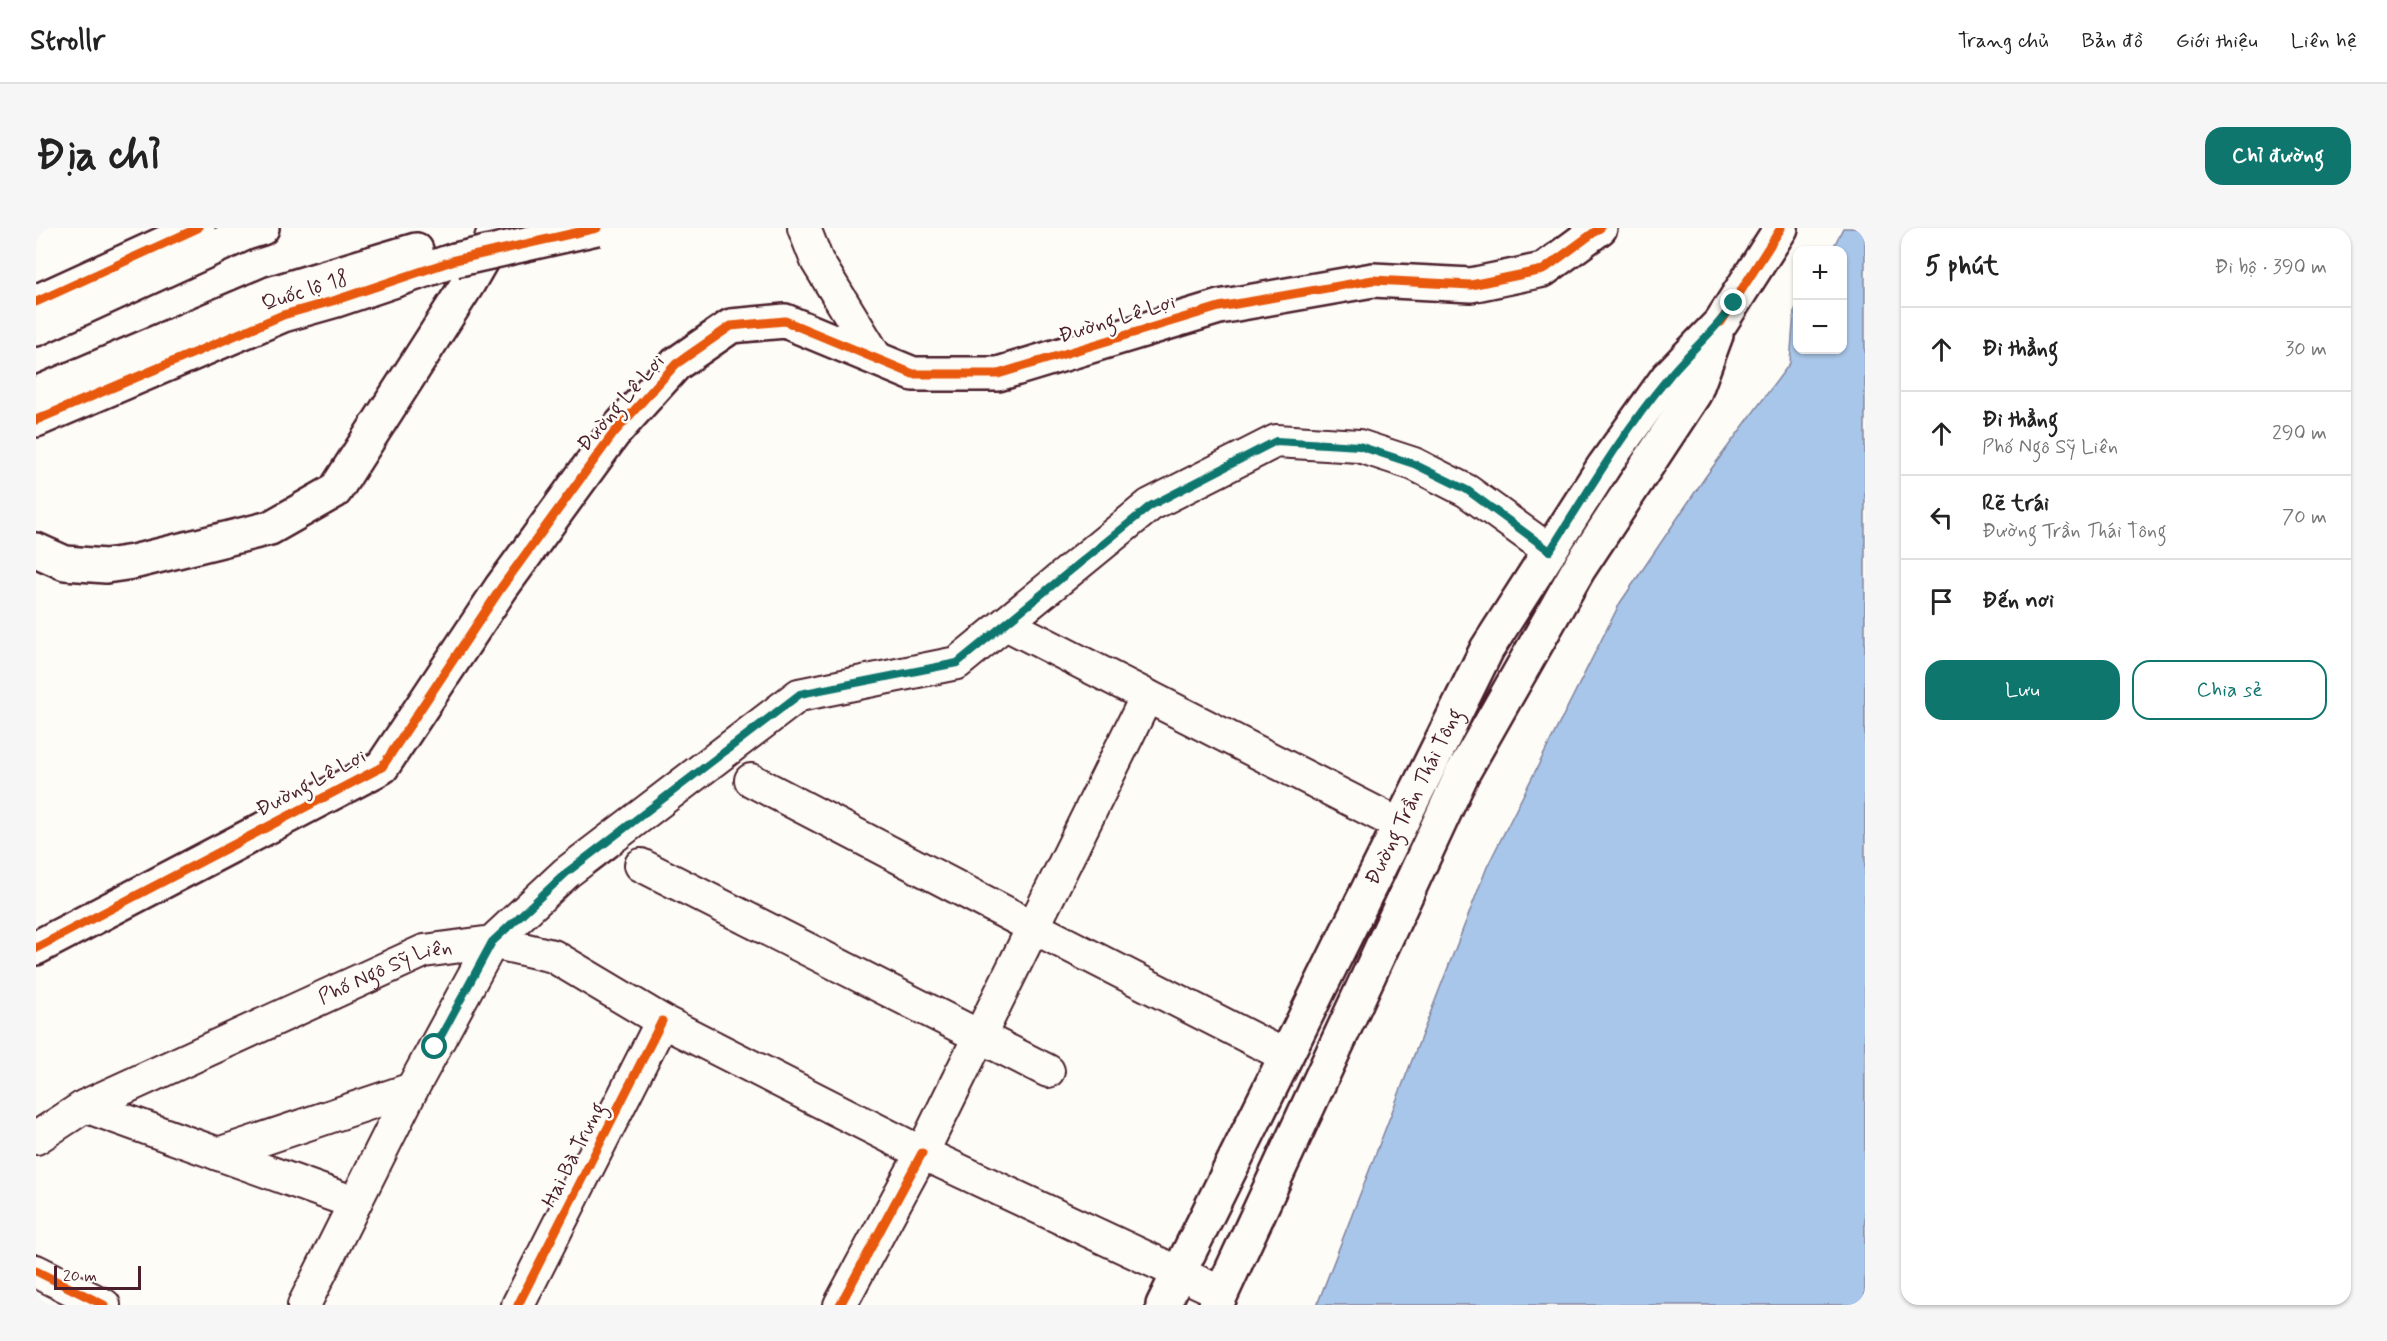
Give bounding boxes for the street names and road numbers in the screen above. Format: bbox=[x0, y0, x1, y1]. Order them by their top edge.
street label: Quốc lộ 18 bbox=[258, 264, 352, 318]
street label: Đường Lê Lợi bbox=[1055, 288, 1180, 352]
street label: Đường Lê Lợi bbox=[571, 348, 673, 459]
street label: Đường Trần Thái Tông bbox=[1359, 704, 1471, 890]
street label: Đường Lê Lợi bbox=[251, 742, 372, 825]
street label: Phố Ngô Sỹ Liên bbox=[314, 933, 454, 1011]
street label: Hai Bà Trưng bbox=[536, 1098, 614, 1213]

